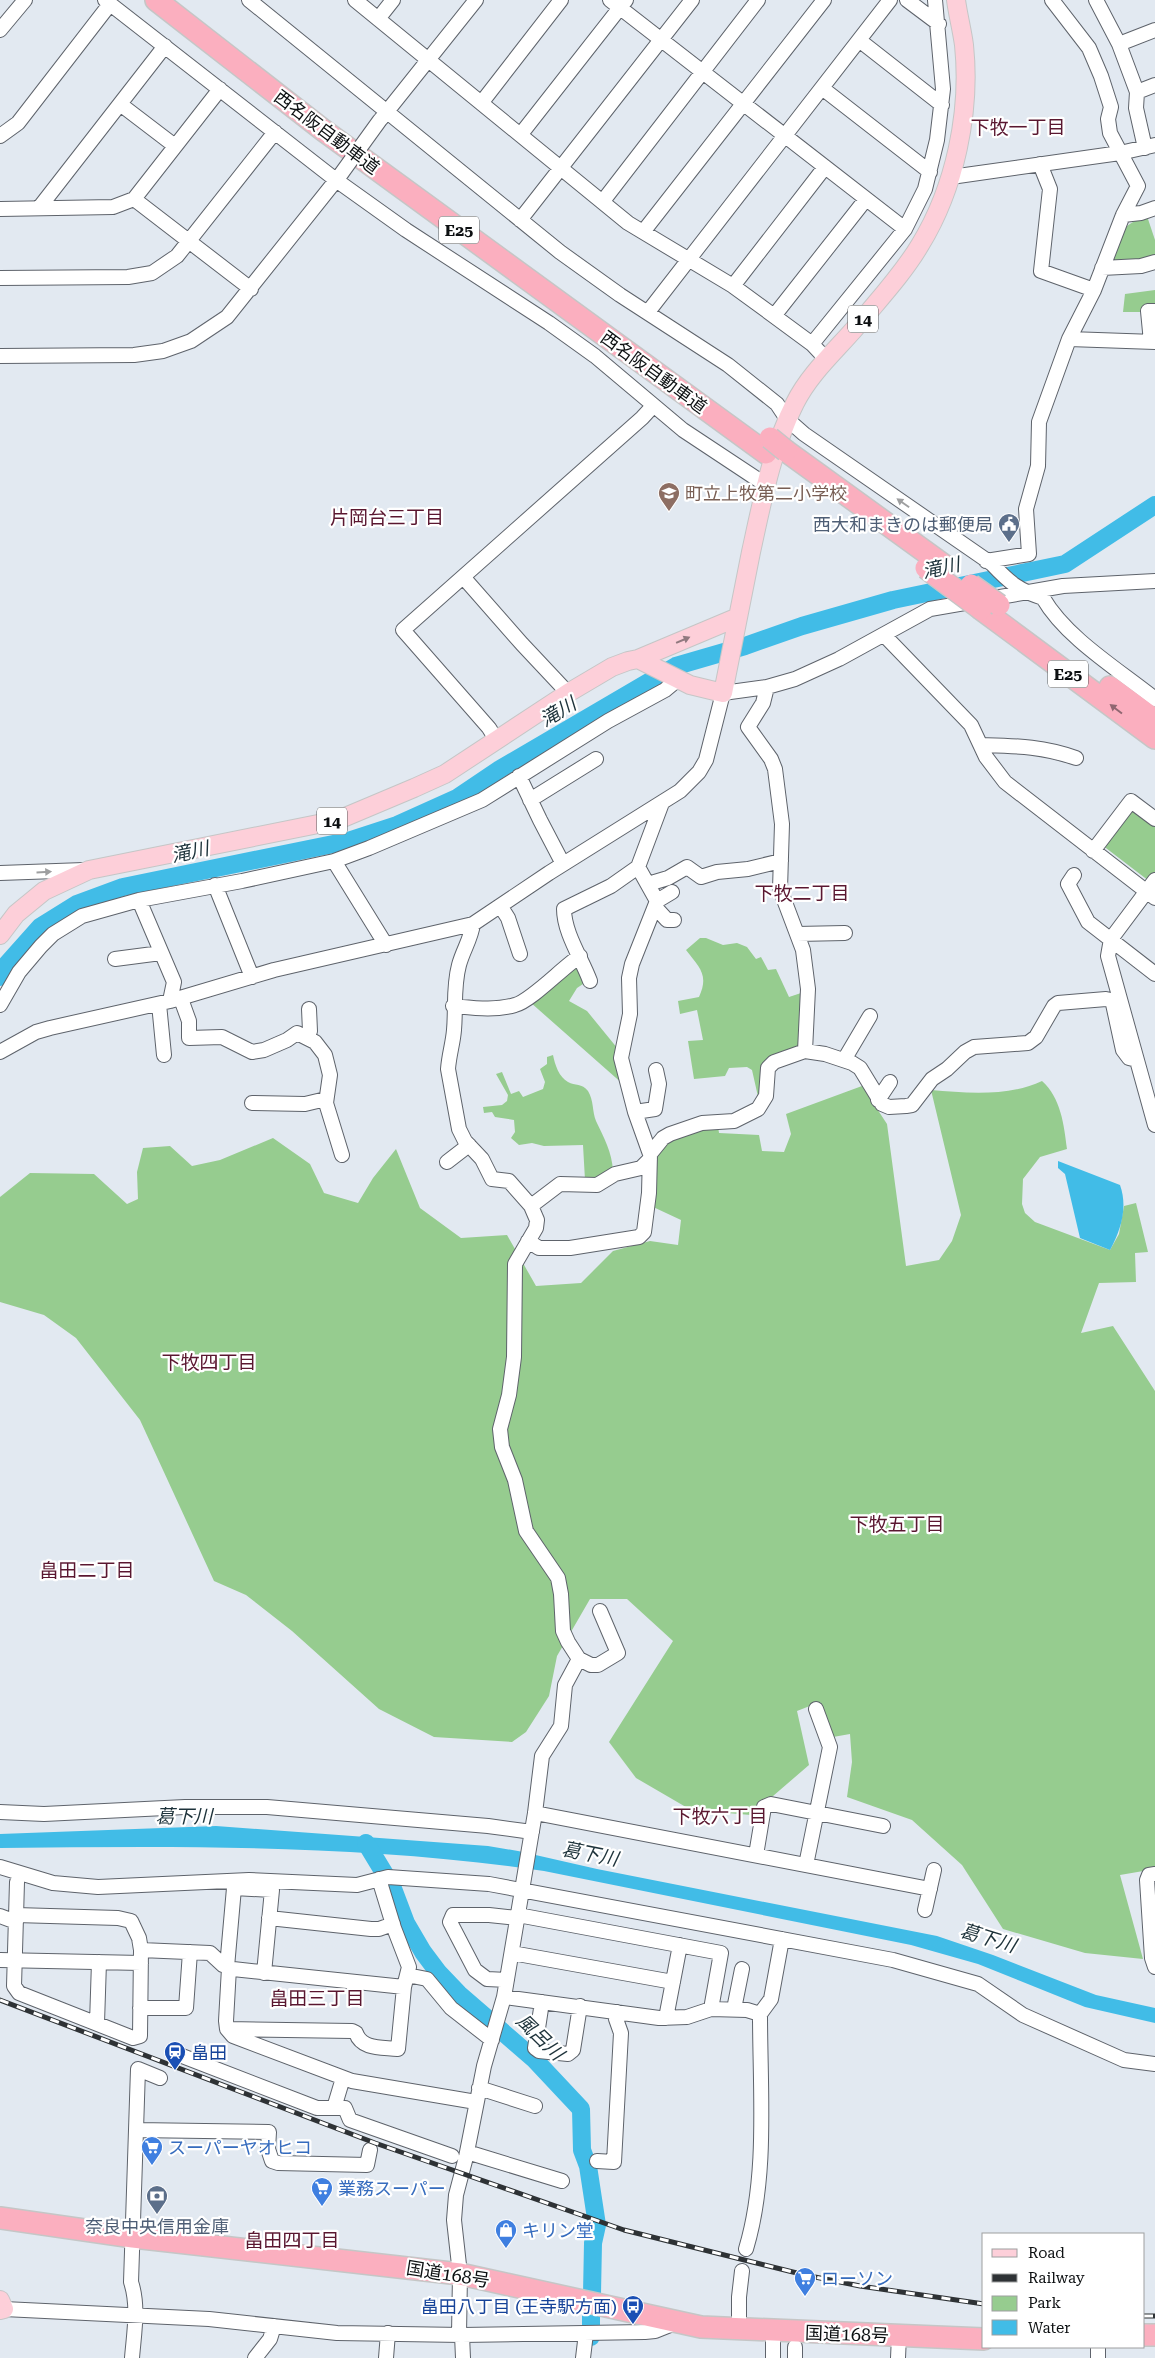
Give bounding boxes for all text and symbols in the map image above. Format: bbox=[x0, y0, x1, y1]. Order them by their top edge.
street label: 西名阪自動車道 bbox=[270, 86, 384, 178]
district label: 下牧一丁目 bbox=[970, 116, 1066, 139]
road number: E25 bbox=[439, 216, 479, 244]
road number: 14 bbox=[848, 306, 878, 332]
street label: 西名阪自動車道 bbox=[597, 326, 711, 418]
school or university icon: 町立上牧第二小学校 bbox=[657, 481, 681, 512]
place label: 町立上牧第二小学校 bbox=[685, 483, 847, 504]
one-way arrow bbox=[896, 498, 910, 508]
district label: 片岡台三丁目 bbox=[330, 506, 444, 529]
public building icon: 西大和まきのは郵便局 bbox=[997, 512, 1021, 543]
place label: 西大和まきのは郵便局 bbox=[813, 514, 993, 535]
water label: 滝川 bbox=[920, 552, 964, 583]
one-way arrow bbox=[676, 636, 690, 644]
road number: E25 bbox=[1048, 661, 1088, 688]
water label: 滝川 bbox=[536, 691, 582, 732]
one-way arrow bbox=[1110, 704, 1123, 715]
road number: 14 bbox=[317, 808, 347, 834]
water label: 滝川 bbox=[169, 836, 213, 867]
one-way arrow bbox=[37, 868, 53, 876]
district label: 下牧二丁目 bbox=[754, 882, 850, 905]
district label: 下牧四丁目 bbox=[161, 1351, 257, 1374]
district label: 下牧五丁目 bbox=[849, 1513, 945, 1536]
district label: 畠田二丁目 bbox=[39, 1559, 135, 1582]
water label: 葛下川 bbox=[155, 1805, 214, 1828]
district label: 下牧六丁目 bbox=[672, 1805, 768, 1828]
water label: 葛下川 bbox=[560, 1837, 622, 1871]
water label: 葛下川 bbox=[957, 1919, 1021, 1958]
district label: 畠田三丁目 bbox=[269, 1987, 365, 2010]
water label: 風呂川 bbox=[512, 2009, 570, 2066]
station icon: 畠田 bbox=[163, 2040, 187, 2071]
place label: 畠田 bbox=[191, 2042, 227, 2063]
supermarket icon: スーパーヤオヒコ bbox=[140, 2135, 164, 2166]
place label: スーパーヤオヒコ bbox=[168, 2137, 312, 2158]
supermarket icon: 業務スーパー bbox=[310, 2176, 334, 2207]
place label: 業務スーパー bbox=[338, 2178, 446, 2199]
bank icon: 奈良中央信用金庫 bbox=[145, 2184, 169, 2215]
place label: 奈良中央信用金庫 bbox=[85, 2216, 229, 2237]
shop icon: キリン堂 bbox=[494, 2218, 518, 2249]
place label: キリン堂 bbox=[522, 2220, 594, 2241]
district label: 畠田四丁目 bbox=[244, 2229, 340, 2252]
legend bbox=[982, 2233, 1145, 2348]
text: Road bbox=[1028, 2244, 1065, 2262]
street label: 国道168号 bbox=[405, 2257, 491, 2291]
supermarket icon: ローソン bbox=[793, 2266, 817, 2297]
place label: ローソン bbox=[821, 2268, 893, 2289]
text: Railway bbox=[1028, 2269, 1085, 2287]
bus stop icon: 畠田八丁目 (王寺駅方面) bbox=[621, 2294, 645, 2325]
text: Park bbox=[1028, 2294, 1062, 2312]
place label: 畠田八丁目 (王寺駅方面) bbox=[421, 2296, 617, 2317]
text: Water bbox=[1028, 2319, 1070, 2337]
street label: 国道168号 bbox=[805, 2322, 889, 2346]

